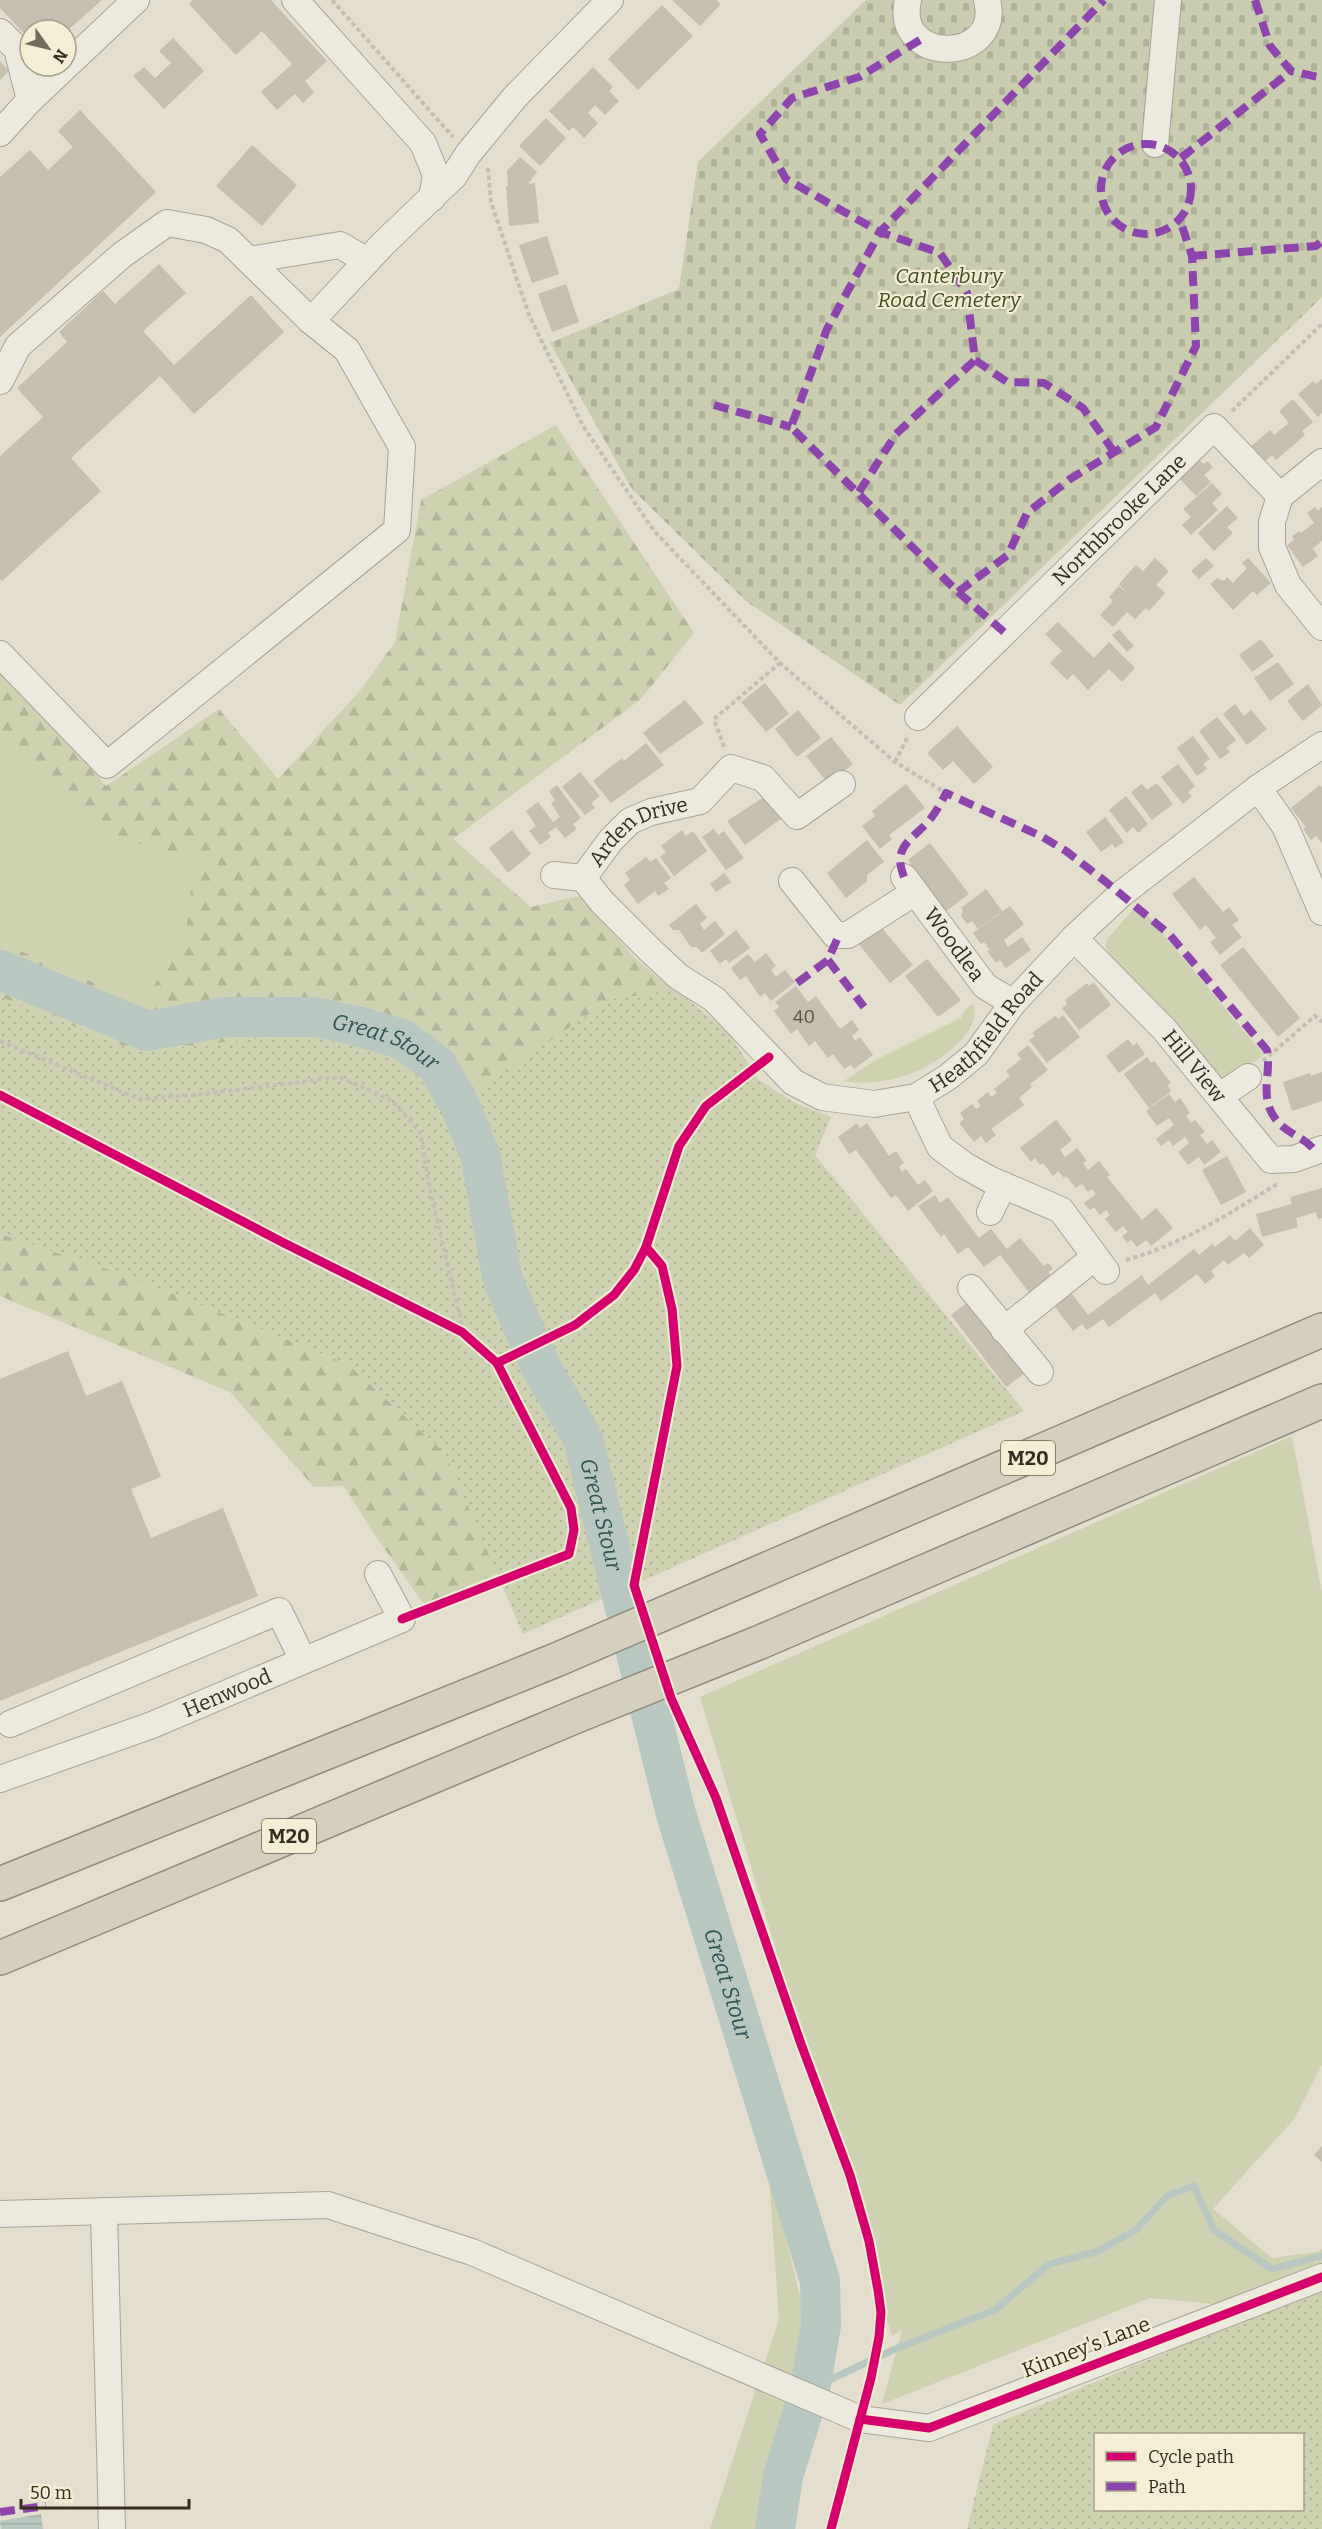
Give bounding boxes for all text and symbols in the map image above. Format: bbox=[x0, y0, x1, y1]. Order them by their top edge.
north arrow bbox=[18, 18, 78, 78]
text: N bbox=[49, 46, 71, 67]
park label: Canterbury Road Cemetery bbox=[877, 263, 1022, 313]
street label: Northbrooke Lane bbox=[1047, 448, 1192, 591]
street label: Arden Drive bbox=[583, 791, 690, 871]
street label: Woodlea bbox=[918, 902, 990, 987]
street label: Heathfield Road bbox=[924, 966, 1048, 1099]
house number: 40 bbox=[793, 1006, 815, 1028]
water label: Great Stour bbox=[330, 1008, 446, 1076]
street label: Hill View bbox=[1157, 1024, 1232, 1108]
road number: M20 bbox=[1001, 1441, 1055, 1475]
water label: Great Stour bbox=[575, 1455, 629, 1574]
street label: Henwood bbox=[179, 1663, 275, 1723]
road number: M20 bbox=[262, 1819, 316, 1853]
water label: Great Stour bbox=[698, 1925, 758, 2043]
street label: Kinney's Lane bbox=[1018, 2311, 1154, 2383]
legend bbox=[1094, 2433, 1304, 2511]
text: Cycle path bbox=[1148, 2446, 1234, 2468]
scale bar bbox=[21, 2472, 189, 2510]
text: Path bbox=[1148, 2476, 1186, 2498]
text: 50 m bbox=[30, 2482, 72, 2504]

